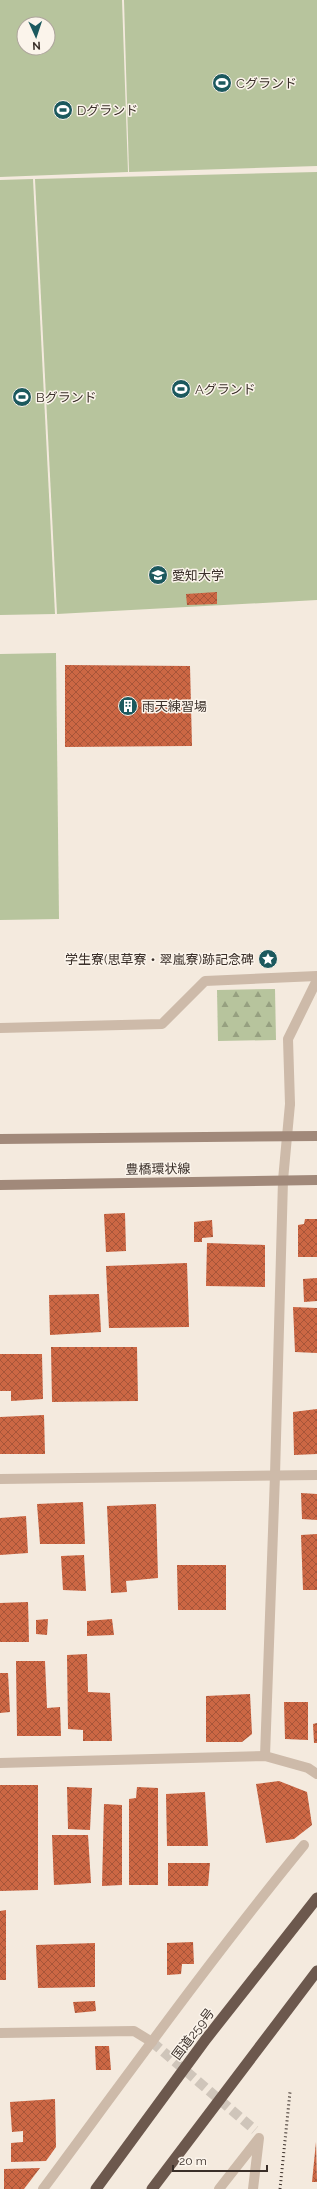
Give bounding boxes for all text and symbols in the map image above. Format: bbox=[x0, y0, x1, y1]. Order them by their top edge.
north arrow bbox=[16, 16, 56, 56]
text: N bbox=[32, 39, 41, 52]
sports icon: Cグランド bbox=[211, 72, 233, 94]
place label: Cグランド bbox=[236, 76, 297, 91]
sports icon: Dグランド bbox=[52, 99, 74, 121]
place label: Dグランド bbox=[77, 103, 138, 118]
sports icon: Aグランド bbox=[170, 378, 192, 400]
place label: Aグランド bbox=[195, 382, 256, 397]
sports icon: Bグランド bbox=[11, 386, 33, 408]
place label: Bグランド bbox=[36, 390, 97, 405]
school or university icon: 愛知大学 bbox=[147, 564, 169, 586]
place label: 愛知大学 bbox=[172, 568, 224, 583]
building icon: 雨天練習場 bbox=[117, 695, 139, 717]
place label: 雨天練習場 bbox=[142, 699, 207, 714]
place icon: 学生寮(思草寮・翠嵐寮)跡記念碑 bbox=[257, 948, 279, 970]
place label: 学生寮(思草寮・翠嵐寮)跡記念碑 bbox=[65, 952, 254, 967]
street label: 豊橋環状線 bbox=[125, 1161, 191, 1177]
street label: 国道259号 bbox=[169, 2005, 217, 2063]
scale bar bbox=[173, 2147, 267, 2173]
text: 20 m bbox=[179, 2154, 207, 2168]

